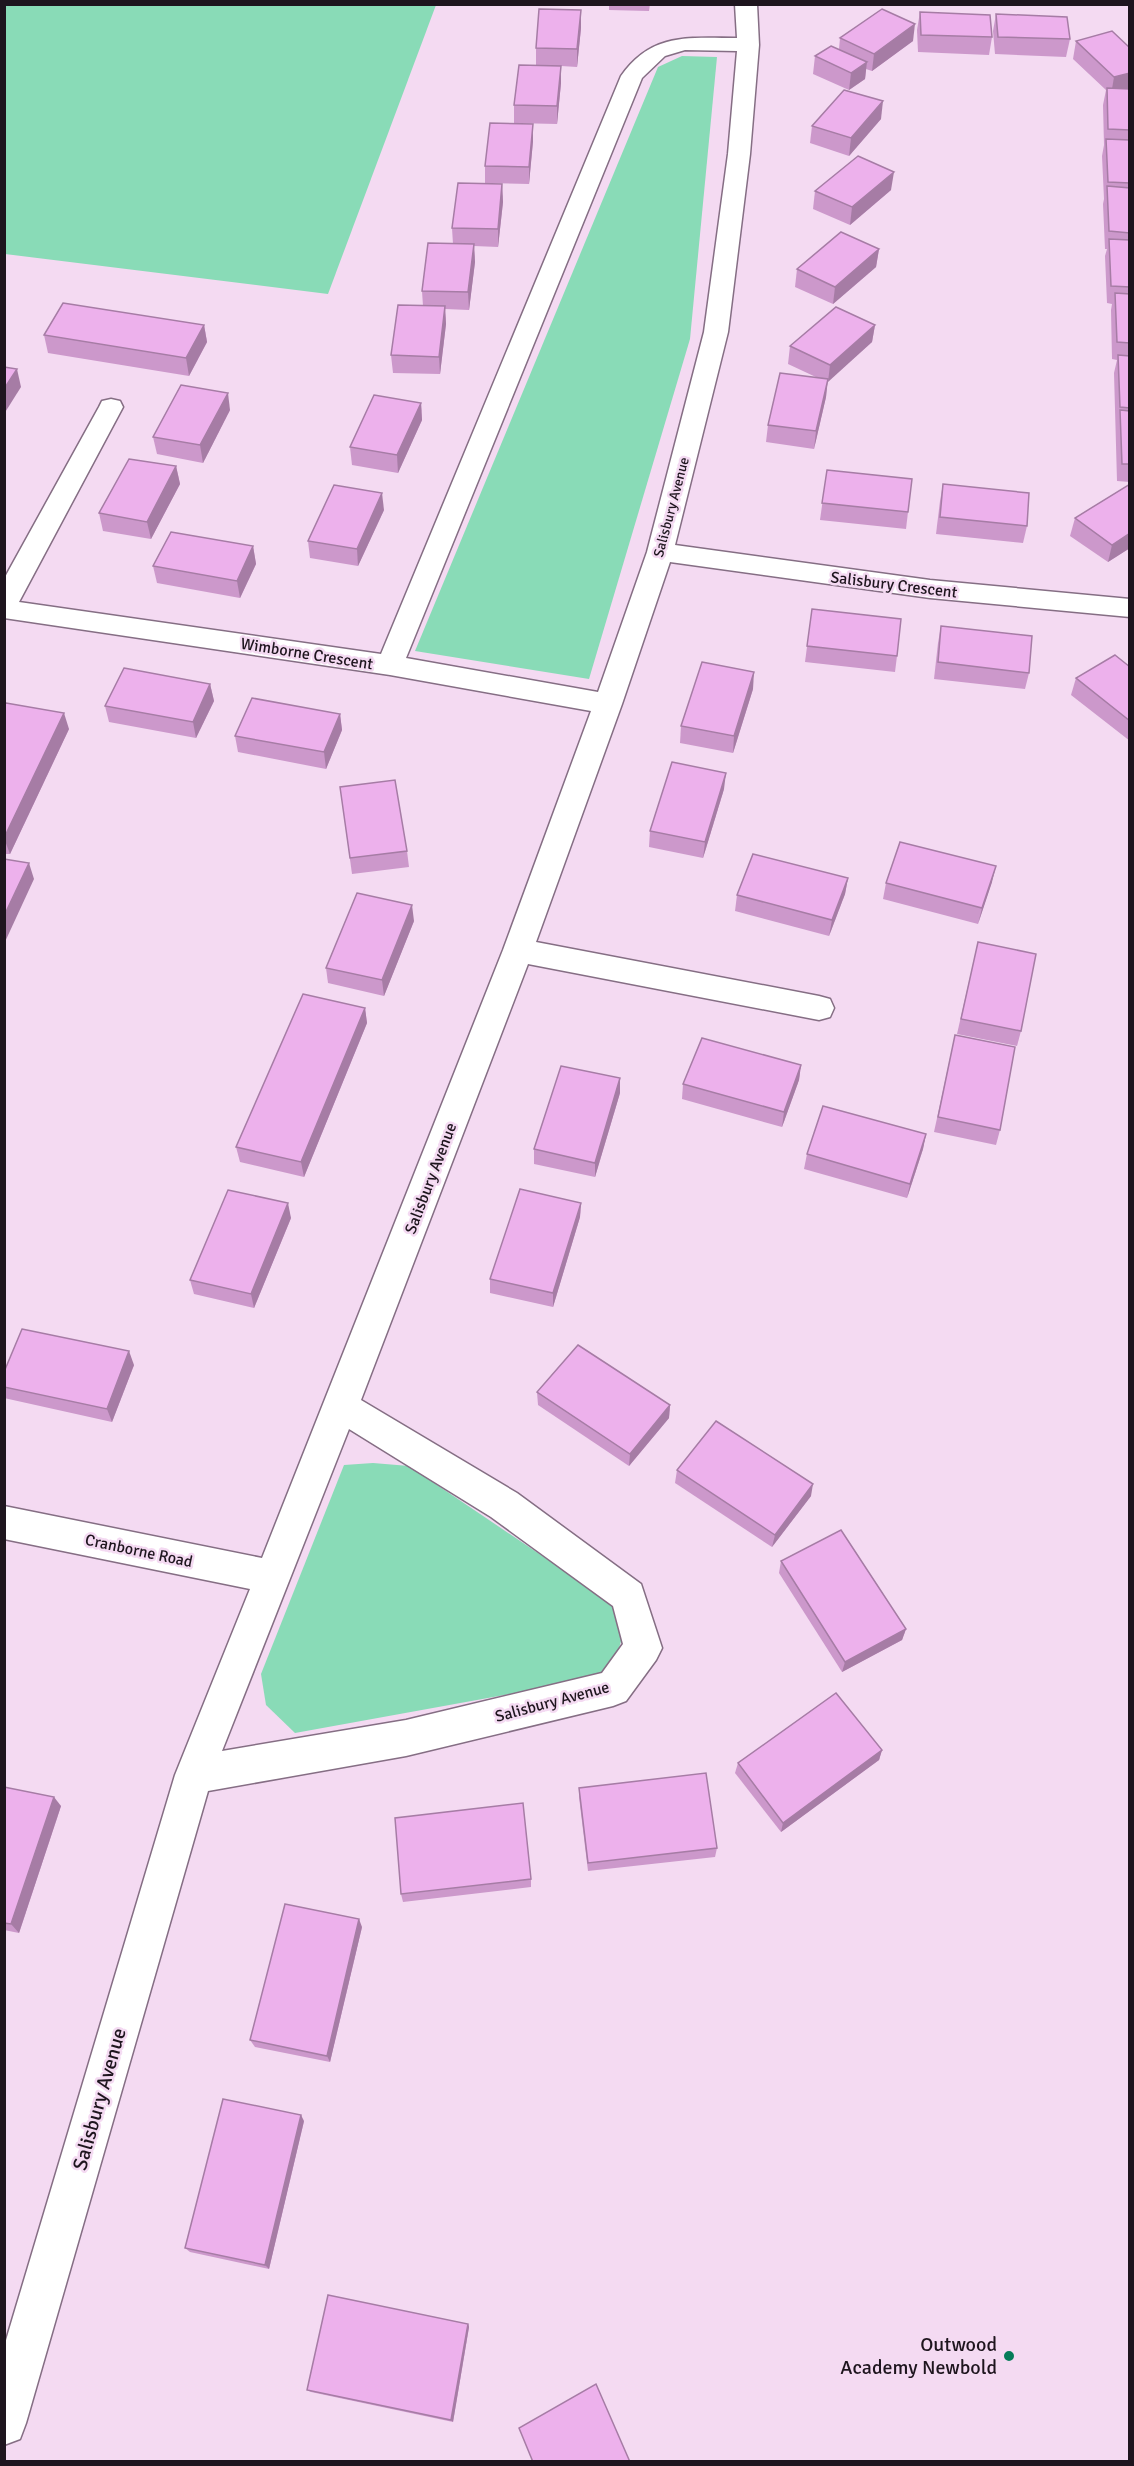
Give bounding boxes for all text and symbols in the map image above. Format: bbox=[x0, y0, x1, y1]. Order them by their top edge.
street label: Salisbury Avenue bbox=[650, 455, 693, 559]
street label: Salisbury Crescent bbox=[829, 567, 959, 603]
street label: Wimborne Crescent bbox=[239, 634, 375, 674]
street label: Salisbury Avenue bbox=[401, 1120, 461, 1237]
street label: Cranborne Road bbox=[83, 1530, 194, 1572]
street label: Salisbury Avenue bbox=[493, 1677, 612, 1727]
street label: Salisbury Avenue bbox=[67, 2025, 132, 2173]
place label: Outwood Academy Newbold bbox=[840, 2332, 997, 2380]
marker: Outwood Academy Newbold bbox=[1002, 2349, 1016, 2363]

